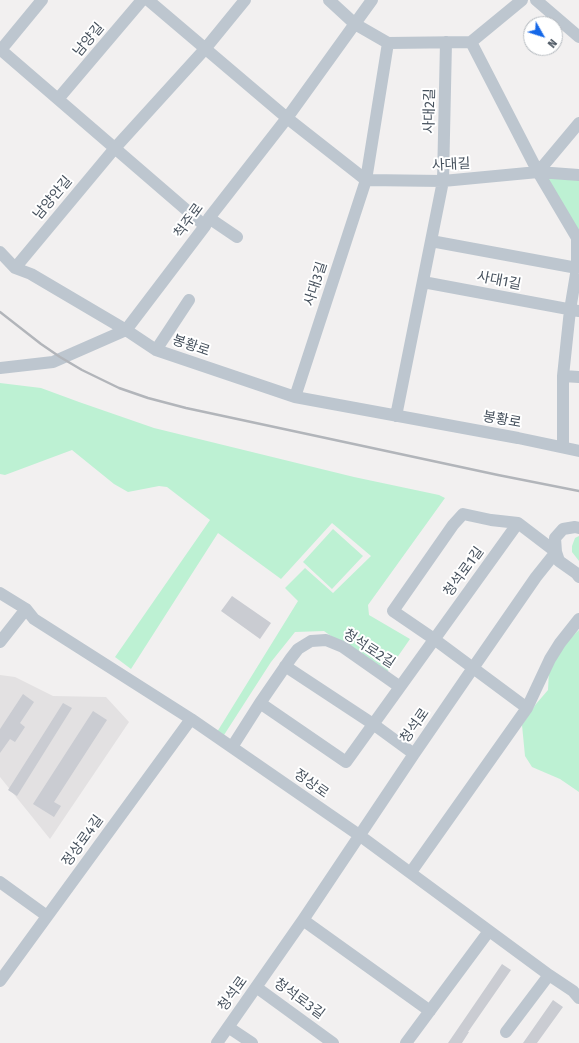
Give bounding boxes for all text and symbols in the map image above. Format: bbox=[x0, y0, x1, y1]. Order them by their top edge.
north arrow bbox=[523, 16, 563, 56]
street label: 남양길 bbox=[70, 20, 108, 60]
text: N bbox=[545, 36, 559, 50]
street label: 사대2길 bbox=[421, 88, 439, 134]
street label: 사대길 bbox=[431, 156, 471, 174]
street label: 남양안길 bbox=[30, 173, 76, 223]
street label: 척주로 bbox=[171, 200, 207, 242]
street label: 사대3길 bbox=[301, 260, 331, 308]
street label: 사대1길 bbox=[475, 268, 523, 294]
street label: 봉황로 bbox=[170, 332, 212, 360]
street label: 봉황로 bbox=[482, 408, 522, 432]
street label: 청석로1길 bbox=[440, 544, 488, 600]
street label: 청석로2길 bbox=[340, 626, 398, 672]
street label: 청석로 bbox=[397, 705, 433, 747]
street label: 정상로 bbox=[290, 766, 332, 802]
street label: 정상로4길 bbox=[59, 812, 107, 870]
street label: 청석로 bbox=[215, 973, 251, 1015]
street label: 청석로3길 bbox=[270, 975, 328, 1023]

